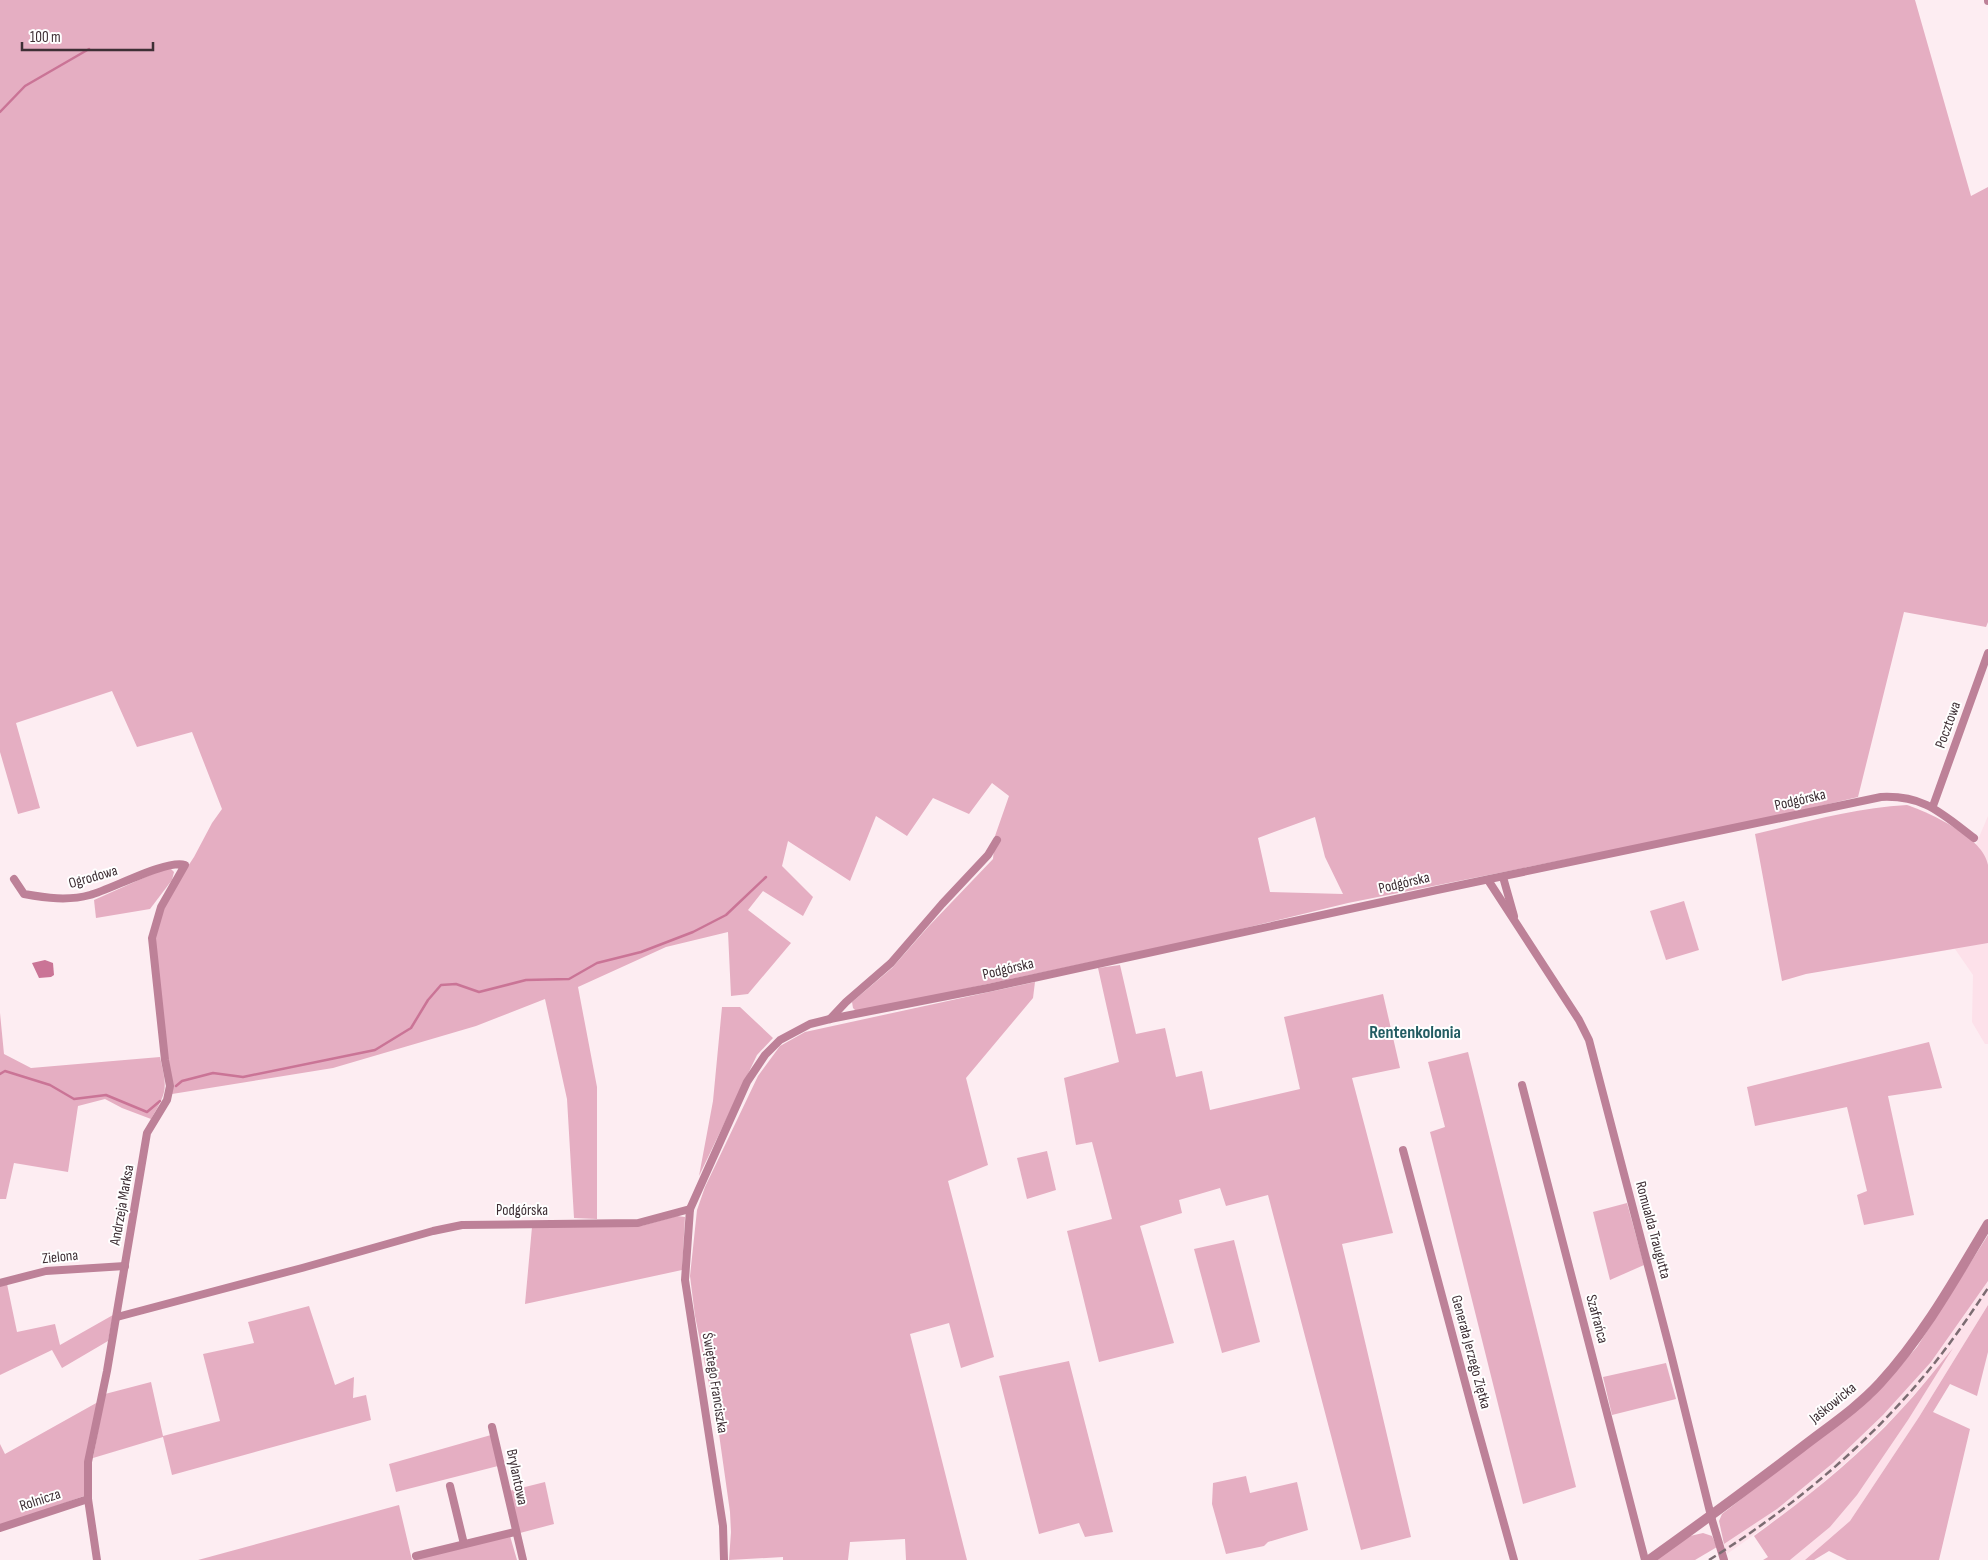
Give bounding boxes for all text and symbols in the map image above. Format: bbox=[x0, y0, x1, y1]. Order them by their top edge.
scale bar bbox=[22, 20, 154, 52]
text: 100 m bbox=[30, 28, 61, 47]
street label: Pocztowa bbox=[1931, 699, 1965, 751]
street label: Podgórska bbox=[1773, 785, 1828, 815]
street label: Ogrodowa bbox=[66, 861, 120, 893]
street label: Podgórska bbox=[1377, 868, 1432, 898]
street label: Podgórska bbox=[981, 954, 1036, 984]
district label: Rentenkolonia bbox=[1369, 1022, 1461, 1043]
street label: Andrzeja Marksa bbox=[105, 1163, 138, 1248]
street label: Romualda Traugutta bbox=[1631, 1179, 1675, 1281]
street label: Podgórska bbox=[496, 1201, 548, 1220]
street label: Zielona bbox=[41, 1246, 79, 1268]
street label: Generała Jerzego Ziętka bbox=[1447, 1293, 1495, 1411]
street label: Szafrańca bbox=[1581, 1293, 1613, 1346]
street label: Świętego Franciszka bbox=[698, 1331, 732, 1435]
street label: Jaśkowicka bbox=[1805, 1378, 1860, 1428]
street label: Brylantowa bbox=[502, 1447, 532, 1507]
street label: Rolnicza bbox=[17, 1484, 63, 1516]

